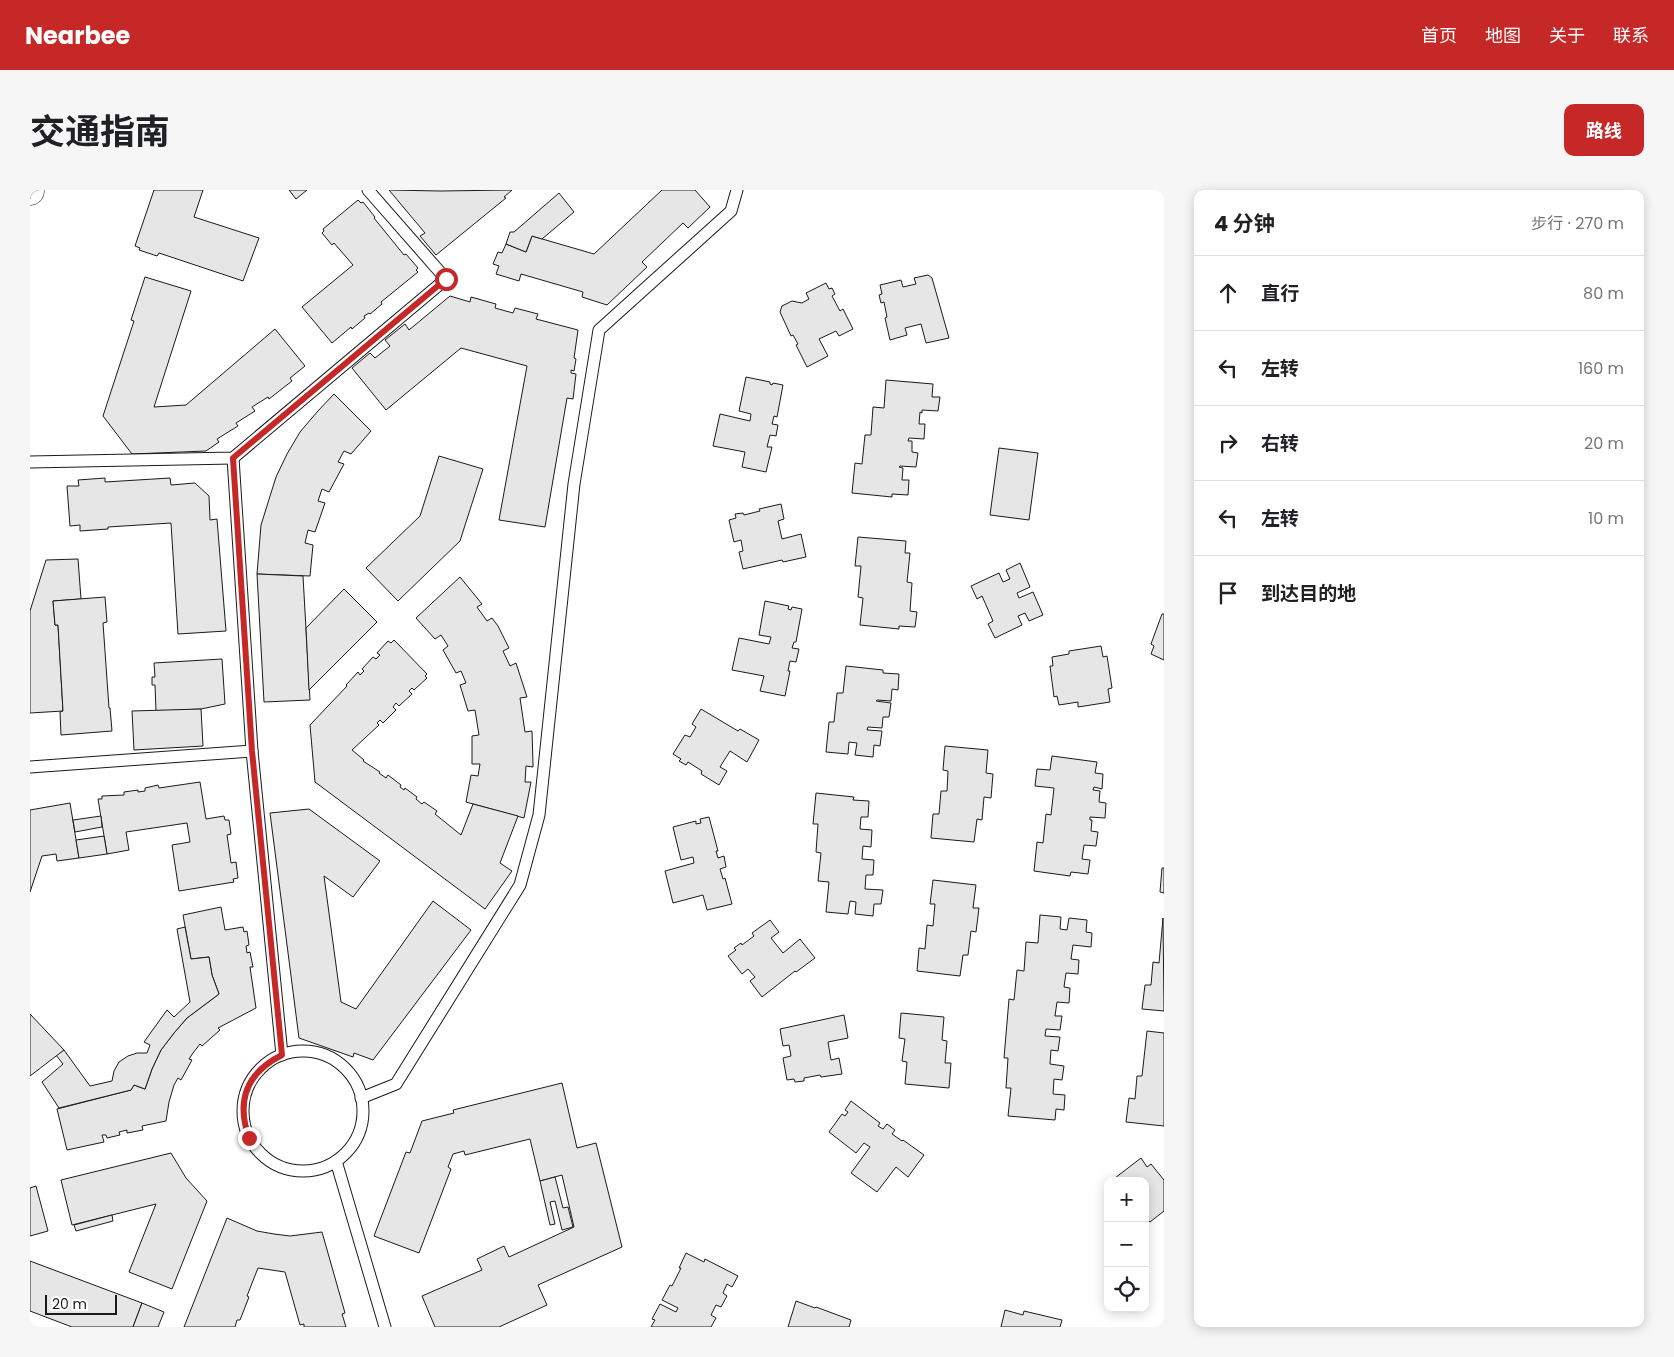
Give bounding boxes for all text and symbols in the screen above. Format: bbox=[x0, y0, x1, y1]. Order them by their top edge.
text: Nearbee bbox=[25, 19, 130, 52]
text: 首页 bbox=[1421, 23, 1457, 48]
text: 地图 bbox=[1485, 23, 1521, 48]
text: 关于 bbox=[1549, 23, 1585, 48]
text: 联系 bbox=[1613, 23, 1649, 48]
button: 路线 bbox=[1564, 104, 1644, 156]
text: 交通指南 bbox=[30, 107, 170, 156]
text: 4 分钟 bbox=[1214, 209, 1275, 238]
text: 步行 · 270 m bbox=[1531, 212, 1624, 235]
route start bbox=[435, 268, 458, 291]
icon: ahead bbox=[1214, 279, 1242, 307]
text: 直行 bbox=[1261, 280, 1299, 307]
text: 80 m bbox=[1583, 282, 1624, 305]
icon: left bbox=[1214, 354, 1242, 382]
text: 左转 bbox=[1261, 355, 1299, 382]
text: 160 m bbox=[1578, 357, 1624, 380]
icon: right bbox=[1214, 429, 1242, 457]
text: 右转 bbox=[1261, 430, 1299, 457]
text: 20 m bbox=[1584, 432, 1624, 455]
icon: left bbox=[1214, 504, 1242, 532]
text: 左转 bbox=[1261, 505, 1299, 532]
text: 10 m bbox=[1588, 507, 1624, 530]
icon: arrive bbox=[1214, 579, 1242, 607]
text: 到达目的地 bbox=[1261, 580, 1356, 607]
route end bbox=[238, 1127, 261, 1150]
map controls bbox=[1104, 1177, 1149, 1312]
button: + bbox=[1104, 1177, 1149, 1222]
button: − bbox=[1104, 1222, 1149, 1267]
button: locate bbox=[1104, 1267, 1149, 1312]
scale bar bbox=[45, 1292, 118, 1315]
text: 20 m bbox=[52, 1294, 87, 1314]

